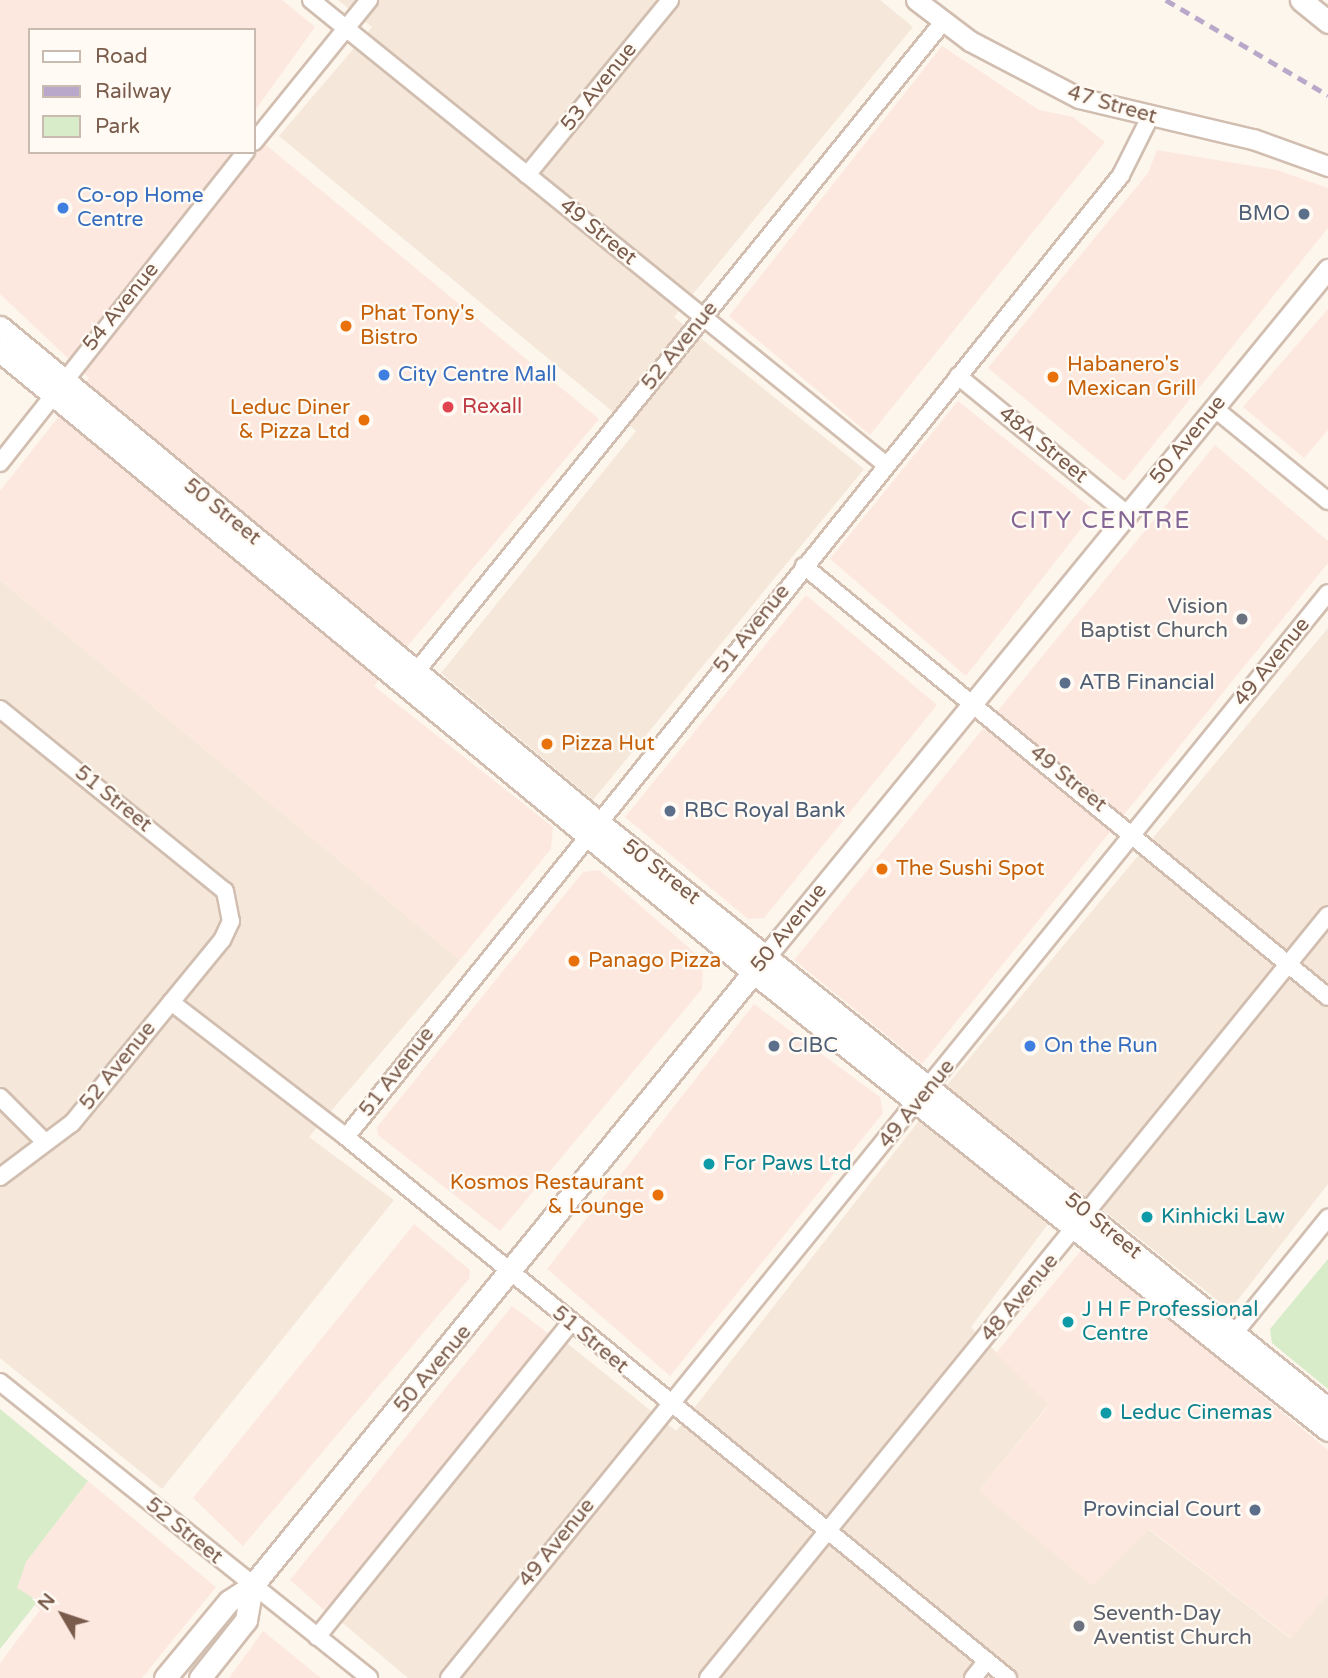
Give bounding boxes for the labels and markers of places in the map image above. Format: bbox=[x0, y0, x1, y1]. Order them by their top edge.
place label: Co-op Home Centre bbox=[77, 183, 204, 233]
marker: Co-op Home Centre bbox=[55, 200, 71, 216]
place label: BMO bbox=[1238, 201, 1290, 227]
marker: BMO bbox=[1296, 206, 1312, 222]
place label: Phat Tony's Bistro bbox=[360, 301, 475, 351]
marker: Phat Tony's Bistro bbox=[338, 318, 354, 334]
place label: Habanero's Mexican Grill bbox=[1067, 352, 1196, 402]
place label: City Centre Mall bbox=[398, 362, 557, 388]
marker: City Centre Mall bbox=[376, 367, 392, 383]
marker: Habanero's Mexican Grill bbox=[1045, 369, 1061, 385]
place label: Rexall bbox=[462, 394, 522, 420]
place label: Leduc Diner & Pizza Ltd bbox=[230, 395, 350, 445]
marker: Rexall bbox=[440, 399, 456, 415]
marker: Leduc Diner & Pizza Ltd bbox=[356, 412, 372, 428]
place label: Vision Baptist Church bbox=[1080, 594, 1228, 644]
marker: Vision Baptist Church bbox=[1234, 611, 1250, 627]
place label: ATB Financial bbox=[1079, 670, 1215, 696]
marker: ATB Financial bbox=[1057, 675, 1073, 691]
place label: Pizza Hut bbox=[561, 731, 655, 757]
marker: Pizza Hut bbox=[539, 736, 555, 752]
place label: RBC Royal Bank bbox=[684, 798, 845, 824]
marker: RBC Royal Bank bbox=[662, 803, 678, 819]
place label: The Sushi Spot bbox=[896, 856, 1045, 882]
marker: The Sushi Spot bbox=[874, 861, 890, 877]
place label: Panago Pizza bbox=[588, 948, 721, 974]
marker: Panago Pizza bbox=[566, 953, 582, 969]
place label: CIBC bbox=[788, 1033, 838, 1059]
place label: On the Run bbox=[1044, 1033, 1158, 1059]
marker: CIBC bbox=[766, 1038, 782, 1054]
marker: On the Run bbox=[1022, 1038, 1038, 1054]
place label: For Paws Ltd bbox=[723, 1151, 852, 1177]
marker: For Paws Ltd bbox=[701, 1156, 717, 1172]
place label: Kosmos Restaurant & Lounge bbox=[450, 1170, 644, 1220]
marker: Kosmos Restaurant & Lounge bbox=[650, 1187, 666, 1203]
place label: Kinhicki Law bbox=[1161, 1204, 1285, 1230]
marker: Kinhicki Law bbox=[1139, 1209, 1155, 1225]
place label: J H F Professional Centre bbox=[1082, 1297, 1258, 1347]
marker: J H F Professional Centre bbox=[1060, 1314, 1076, 1330]
place label: Leduc Cinemas bbox=[1120, 1400, 1272, 1426]
marker: Leduc Cinemas bbox=[1098, 1405, 1114, 1421]
place label: Provincial Court bbox=[1083, 1497, 1241, 1523]
marker: Provincial Court bbox=[1247, 1502, 1263, 1518]
place label: Seventh-Day Aventist Church bbox=[1093, 1601, 1252, 1651]
marker: Seventh-Day Aventist Church bbox=[1071, 1618, 1087, 1634]

